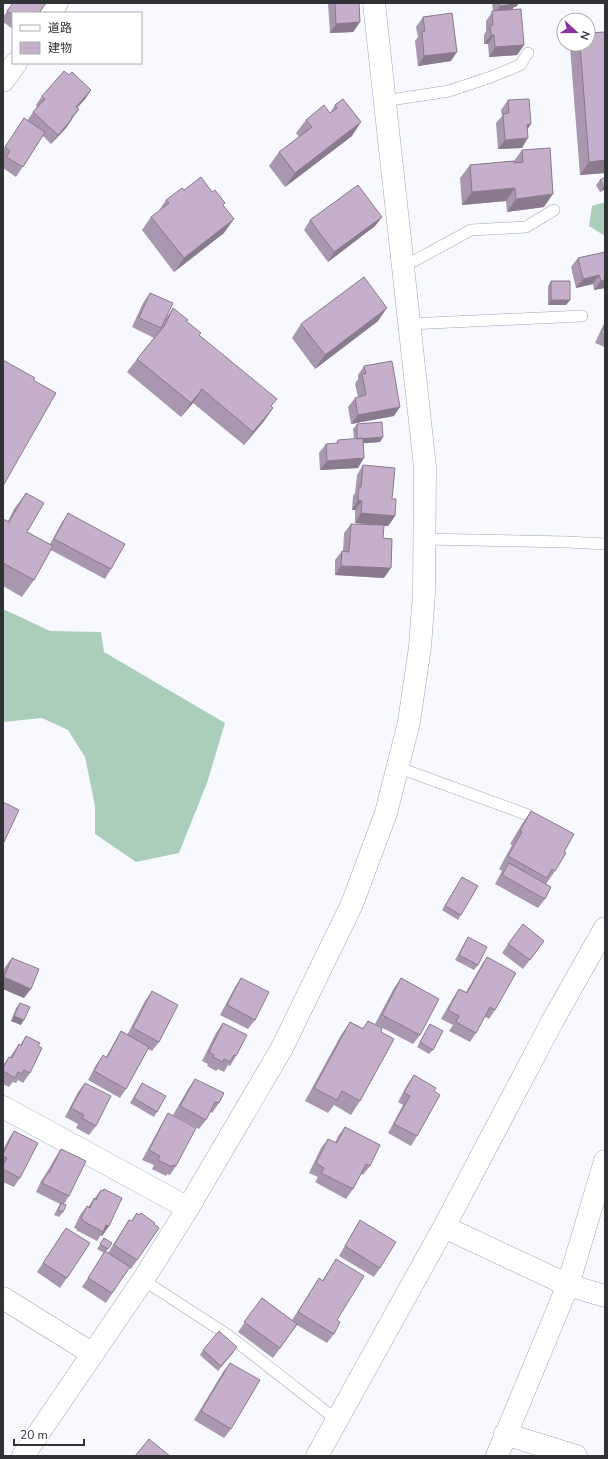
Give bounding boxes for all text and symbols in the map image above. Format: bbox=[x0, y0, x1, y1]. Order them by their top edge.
legend bbox=[12, 12, 142, 64]
north arrow bbox=[556, 12, 596, 52]
text: 道路 bbox=[48, 20, 72, 36]
text: N bbox=[576, 29, 593, 42]
text: 建物 bbox=[48, 40, 72, 56]
scale bar bbox=[14, 1421, 84, 1447]
text: 20 m bbox=[20, 1427, 48, 1443]

